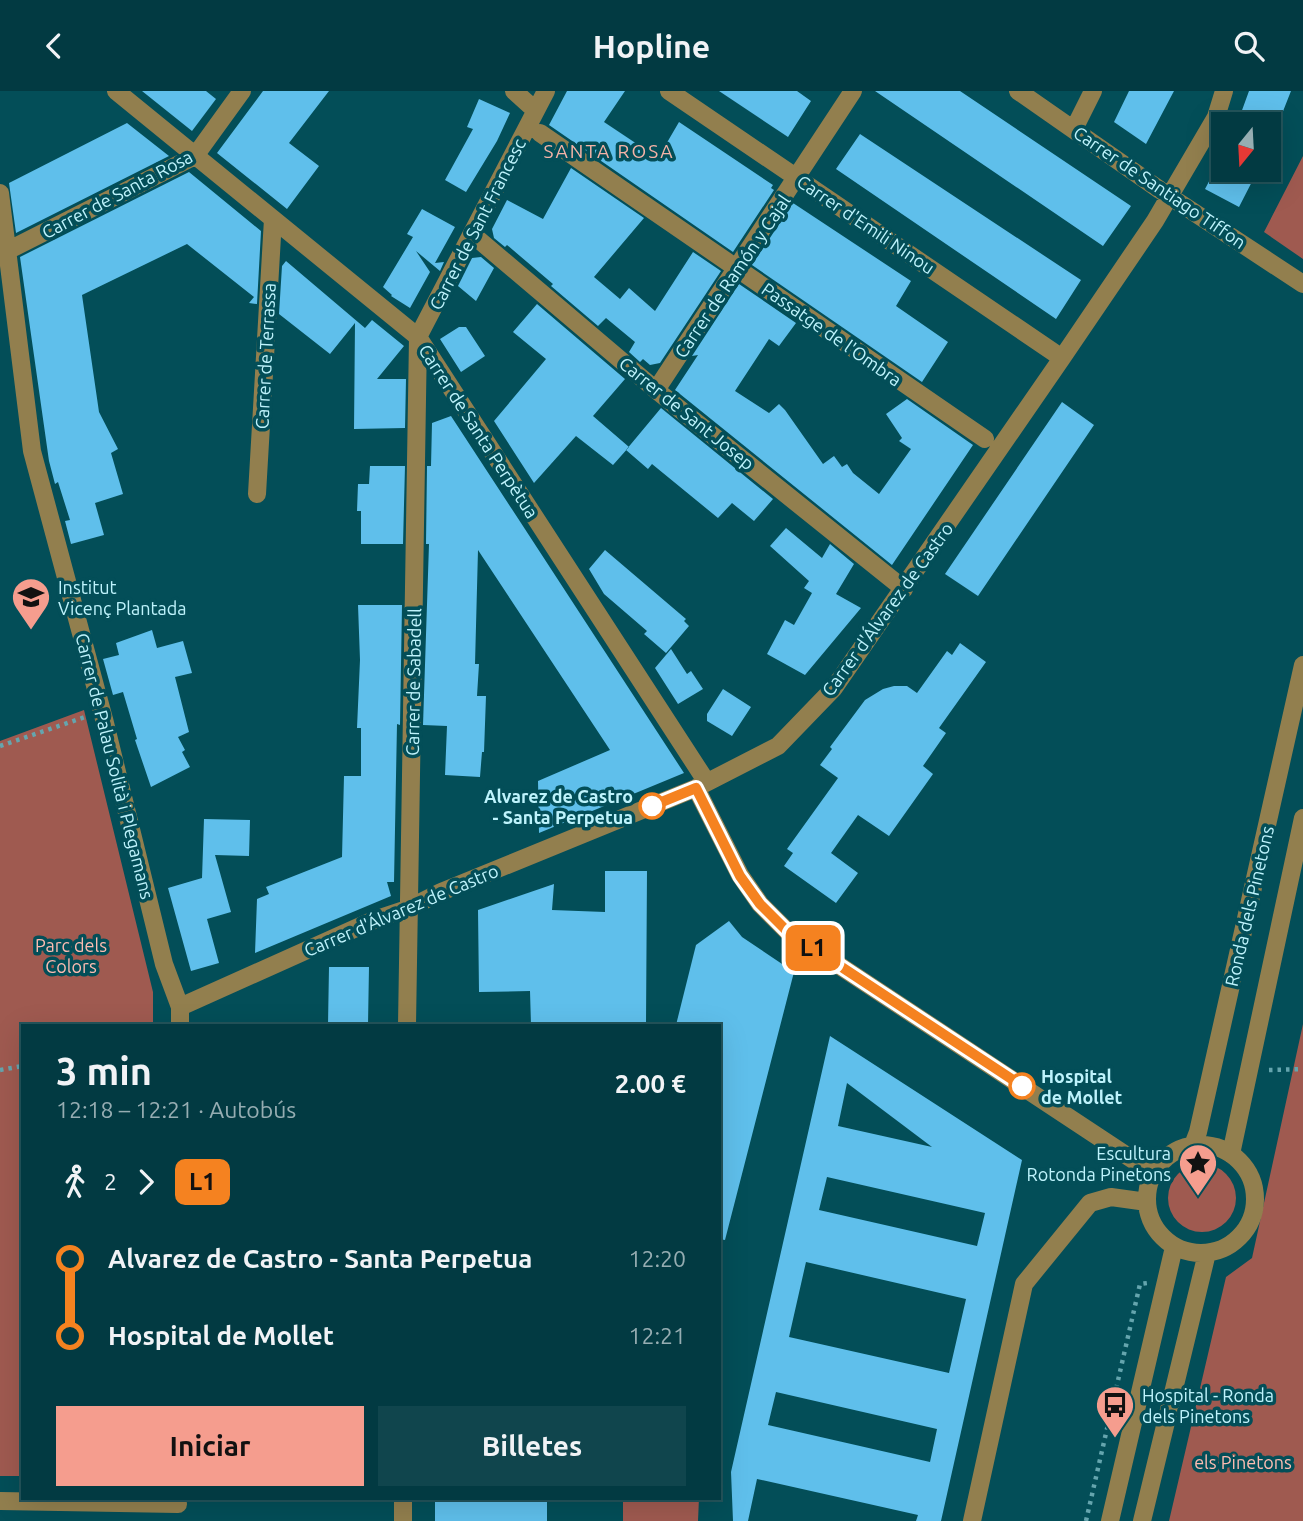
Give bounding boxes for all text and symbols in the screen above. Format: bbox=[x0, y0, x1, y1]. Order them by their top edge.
icon: back bbox=[35, 27, 73, 65]
icon: search bbox=[1230, 27, 1268, 65]
text: Hopline bbox=[593, 28, 710, 64]
north arrow bbox=[1211, 112, 1281, 182]
map controls bbox=[1211, 112, 1281, 182]
street label: Carrer de Santiago Tiffon bbox=[1070, 122, 1250, 252]
street label: Carrer de Sant Francesc bbox=[425, 135, 529, 313]
district label: SANTA ROSA bbox=[544, 140, 674, 162]
street label: Carrer de Santa Rosa bbox=[38, 146, 196, 242]
street label: Carrer d'Emili Ninou bbox=[794, 171, 938, 277]
street label: Carrer de Ramón y Cajal bbox=[670, 191, 794, 361]
street label: Passatge de l'Ombra bbox=[758, 278, 906, 390]
street label: Carrer de Terrassa bbox=[251, 282, 279, 430]
street label: Carrer de Santa Perpètua bbox=[415, 340, 543, 522]
street label: Carrer de Sant Josep bbox=[616, 353, 758, 473]
street label: Carrer d'Álvarez de Castro bbox=[817, 518, 957, 699]
school or university icon: Institut Vicenç Plantada bbox=[10, 576, 52, 631]
place label: Institut Vicenç Plantada bbox=[58, 577, 187, 618]
street label: Carrer de Sabadell bbox=[402, 608, 424, 756]
street label: Carrer de Palau Solità i Plegamans bbox=[72, 631, 158, 901]
place label: Alvarez de Castro - Santa Perpetua bbox=[484, 786, 633, 827]
marker: Alvarez de Castro - Santa Perpetua bbox=[639, 793, 665, 819]
street label: Ronda dels Pinetons bbox=[1221, 824, 1277, 988]
street label: Carrer d'Álvarez de Castro bbox=[300, 859, 501, 960]
line badge: L1 bbox=[782, 925, 844, 971]
text: L1 bbox=[800, 934, 826, 961]
park label: Parc dels Colors bbox=[35, 935, 107, 976]
text: 3 min bbox=[56, 1050, 152, 1092]
place label: Hospital de Mollet bbox=[1041, 1066, 1123, 1107]
text: 2.00 € bbox=[615, 1069, 686, 1098]
marker: Hospital de Mollet bbox=[1009, 1073, 1035, 1099]
text: 12:18 – 12:21 · Autobús bbox=[56, 1097, 296, 1122]
place icon: Escultura Rotonda Pinetons bbox=[1177, 1142, 1219, 1197]
place label: Escultura Rotonda Pinetons bbox=[1027, 1143, 1171, 1184]
icon: walk bbox=[56, 1163, 94, 1201]
icon: forward bbox=[127, 1163, 165, 1201]
text: L1 bbox=[189, 1168, 216, 1195]
text: 2 bbox=[104, 1169, 117, 1194]
text: Alvarez de Castro - Santa Perpetua bbox=[108, 1244, 532, 1273]
text: 12:20 bbox=[628, 1246, 686, 1271]
text: Hospital de Mollet bbox=[108, 1321, 334, 1350]
text: 12:21 bbox=[628, 1323, 686, 1348]
bus stop icon: Hospital - Ronda dels Pinetons bbox=[1094, 1384, 1136, 1439]
place label: Hospital - Ronda dels Pinetons bbox=[1142, 1385, 1274, 1426]
button: Iniciar bbox=[56, 1406, 364, 1486]
button: Billetes bbox=[378, 1406, 686, 1486]
park label: els Pinetons bbox=[1194, 1452, 1292, 1472]

